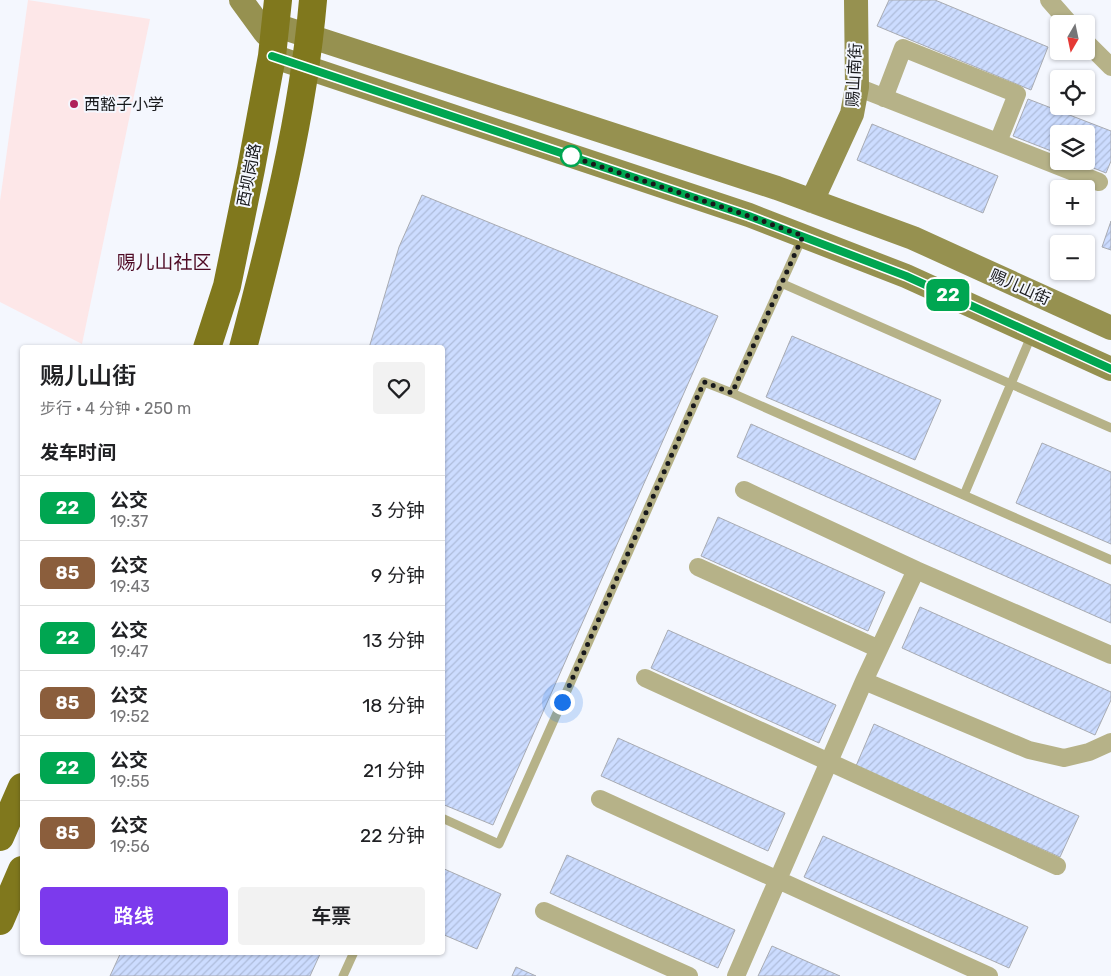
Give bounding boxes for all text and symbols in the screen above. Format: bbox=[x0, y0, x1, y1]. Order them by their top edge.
north arrow bbox=[1050, 15, 1095, 60]
map controls bbox=[1050, 15, 1095, 280]
street label: 赐山南街 bbox=[843, 43, 865, 107]
button: locate bbox=[1050, 70, 1095, 115]
place label: 西豁子小学 bbox=[84, 95, 164, 114]
marker: 西豁子小学 bbox=[68, 98, 80, 110]
button: layers bbox=[1050, 125, 1095, 170]
street label: 西坝岗路 bbox=[234, 142, 264, 208]
unlabelled marker bbox=[560, 145, 582, 167]
button: + bbox=[1050, 180, 1095, 225]
button: − bbox=[1050, 235, 1095, 280]
district label: 赐儿山社区 bbox=[116, 251, 212, 274]
street label: 赐儿山街 bbox=[987, 265, 1053, 309]
line badge: 22 bbox=[926, 279, 970, 311]
text: 22 bbox=[936, 284, 960, 306]
text: 赐儿山街 bbox=[40, 362, 136, 390]
button: heart bbox=[373, 362, 425, 414]
text: 步行 · 4 分钟 · 250 m bbox=[40, 399, 191, 418]
text: 发车时间 bbox=[40, 441, 116, 464]
text: 公交 bbox=[110, 489, 148, 512]
text: 22 bbox=[56, 497, 79, 519]
text: 3 分钟 bbox=[371, 499, 425, 522]
text: 19:37 bbox=[110, 512, 148, 531]
text: 公交 bbox=[110, 554, 148, 577]
text: 85 bbox=[56, 562, 79, 584]
text: 9 分钟 bbox=[371, 564, 425, 587]
text: 19:43 bbox=[110, 577, 150, 596]
text: 公交 bbox=[110, 619, 148, 642]
text: 22 bbox=[56, 627, 79, 649]
text: 13 分钟 bbox=[363, 629, 425, 652]
text: 19:47 bbox=[110, 642, 148, 661]
text: 公交 bbox=[110, 684, 148, 707]
your location bbox=[550, 690, 575, 715]
text: 85 bbox=[56, 692, 79, 714]
text: 18 分钟 bbox=[362, 694, 425, 717]
text: 19:52 bbox=[110, 707, 149, 726]
text: 公交 bbox=[110, 749, 148, 772]
text: 22 bbox=[56, 757, 79, 779]
text: 21 分钟 bbox=[363, 759, 425, 782]
text: 19:55 bbox=[110, 772, 149, 791]
text: 公交 bbox=[110, 814, 148, 837]
text: 85 bbox=[56, 822, 79, 844]
text: 22 分钟 bbox=[360, 824, 425, 847]
text: 19:56 bbox=[110, 837, 150, 856]
button: 路线 bbox=[40, 887, 228, 945]
button: 车票 bbox=[238, 887, 425, 945]

